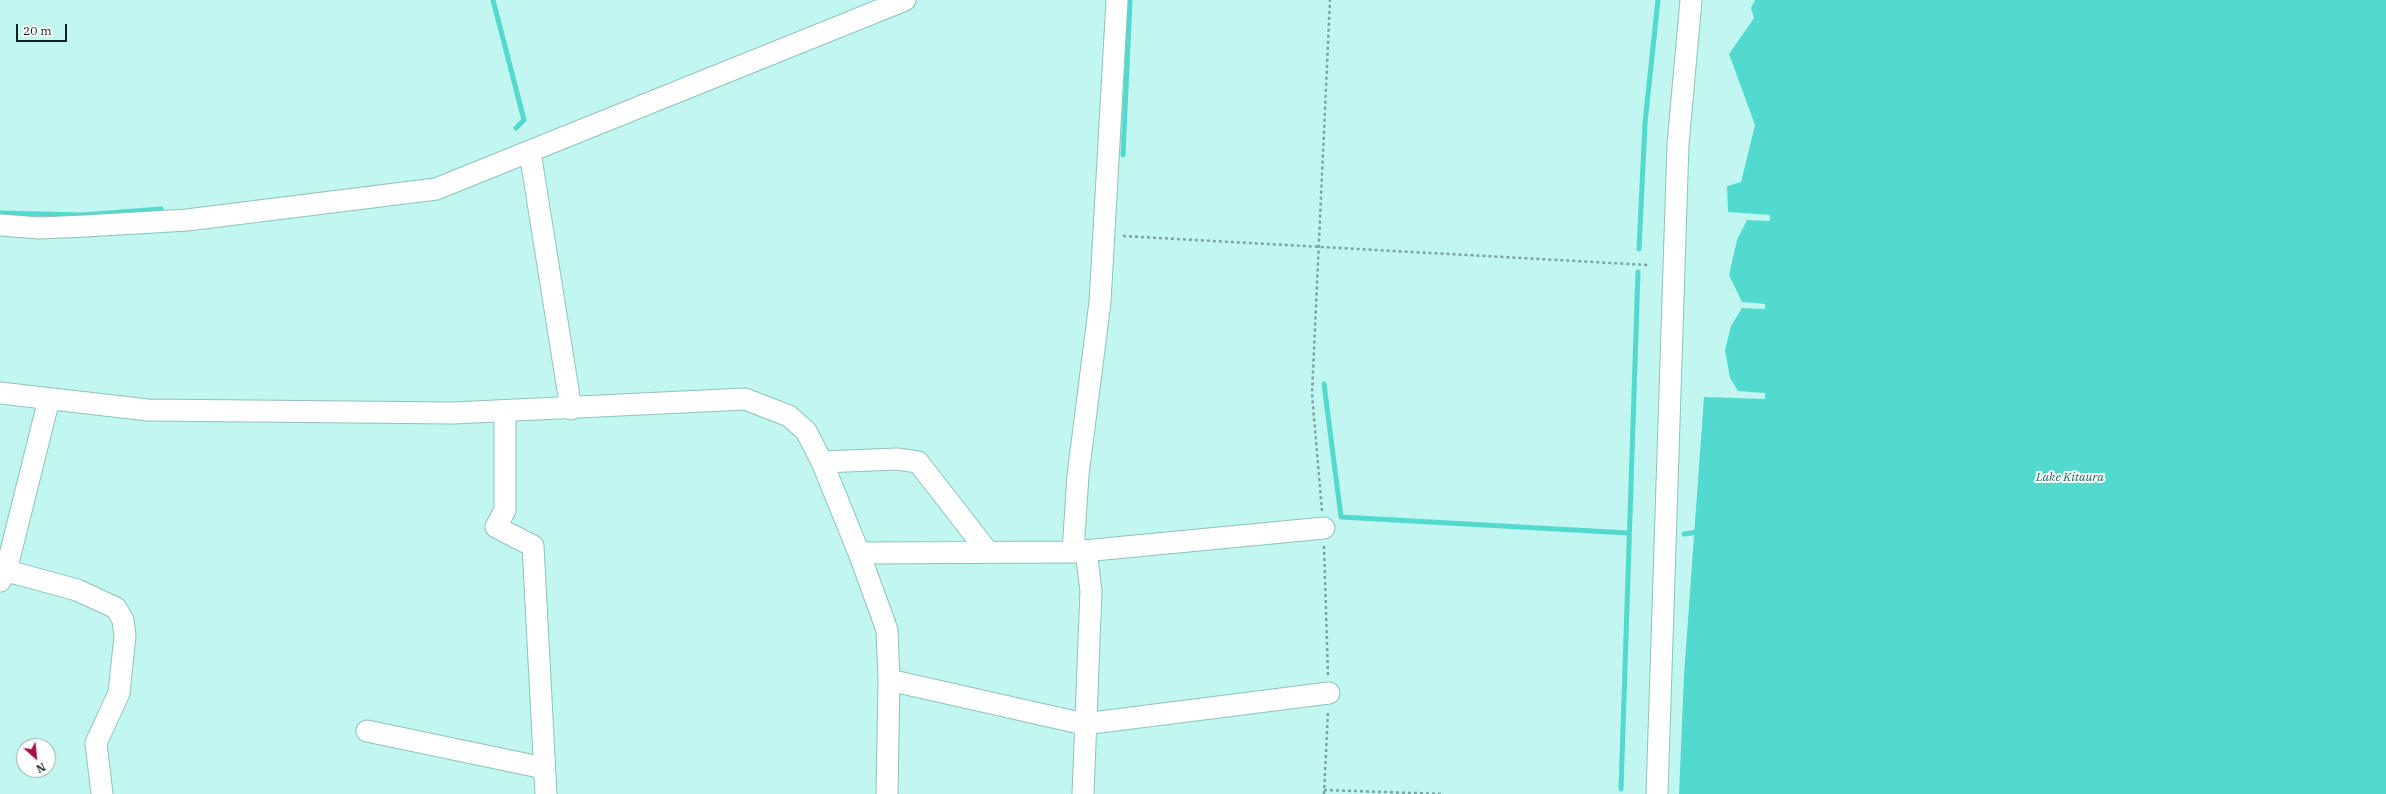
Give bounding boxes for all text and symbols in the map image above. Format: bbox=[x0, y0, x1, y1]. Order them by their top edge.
scale bar bbox=[18, 16, 69, 42]
text: 20 m bbox=[23, 23, 52, 38]
water label: Lake Kitaura bbox=[2036, 471, 2104, 485]
north arrow bbox=[16, 738, 56, 778]
text: N bbox=[34, 760, 48, 776]

